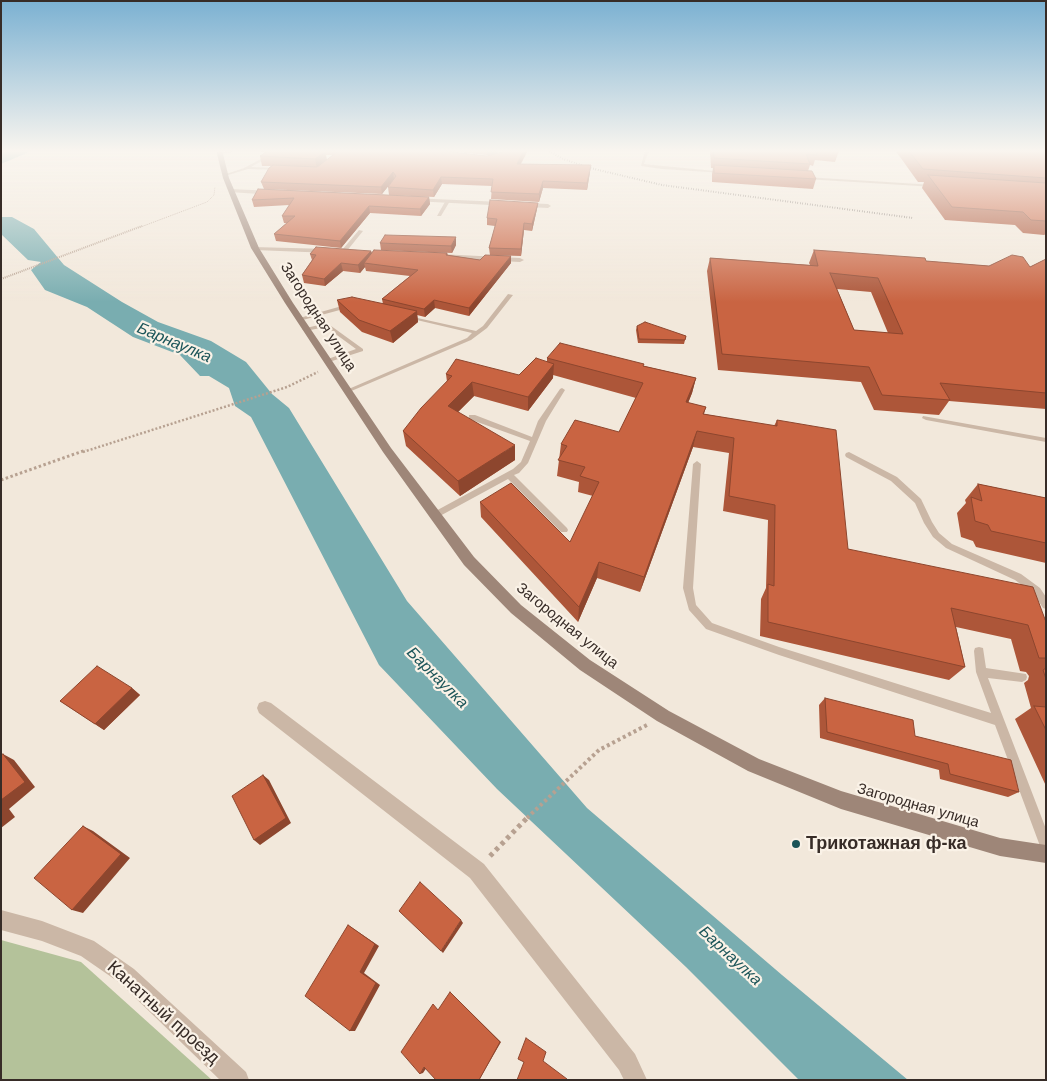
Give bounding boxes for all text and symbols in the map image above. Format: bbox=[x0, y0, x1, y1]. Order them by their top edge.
street label: Загородная улица bbox=[276, 259, 360, 375]
water label: Барнаулка bbox=[134, 319, 214, 367]
street label: Загородная улица bbox=[512, 579, 622, 673]
water label: Барнаулка bbox=[402, 643, 472, 713]
street label: Загородная улица bbox=[855, 780, 981, 832]
place label: Трикотажная ф-ка bbox=[806, 833, 966, 855]
marker: Трикотажная ф-ка bbox=[790, 838, 802, 850]
water label: Барнаулка bbox=[695, 922, 765, 990]
street label: Канатный проезд bbox=[102, 957, 224, 1069]

